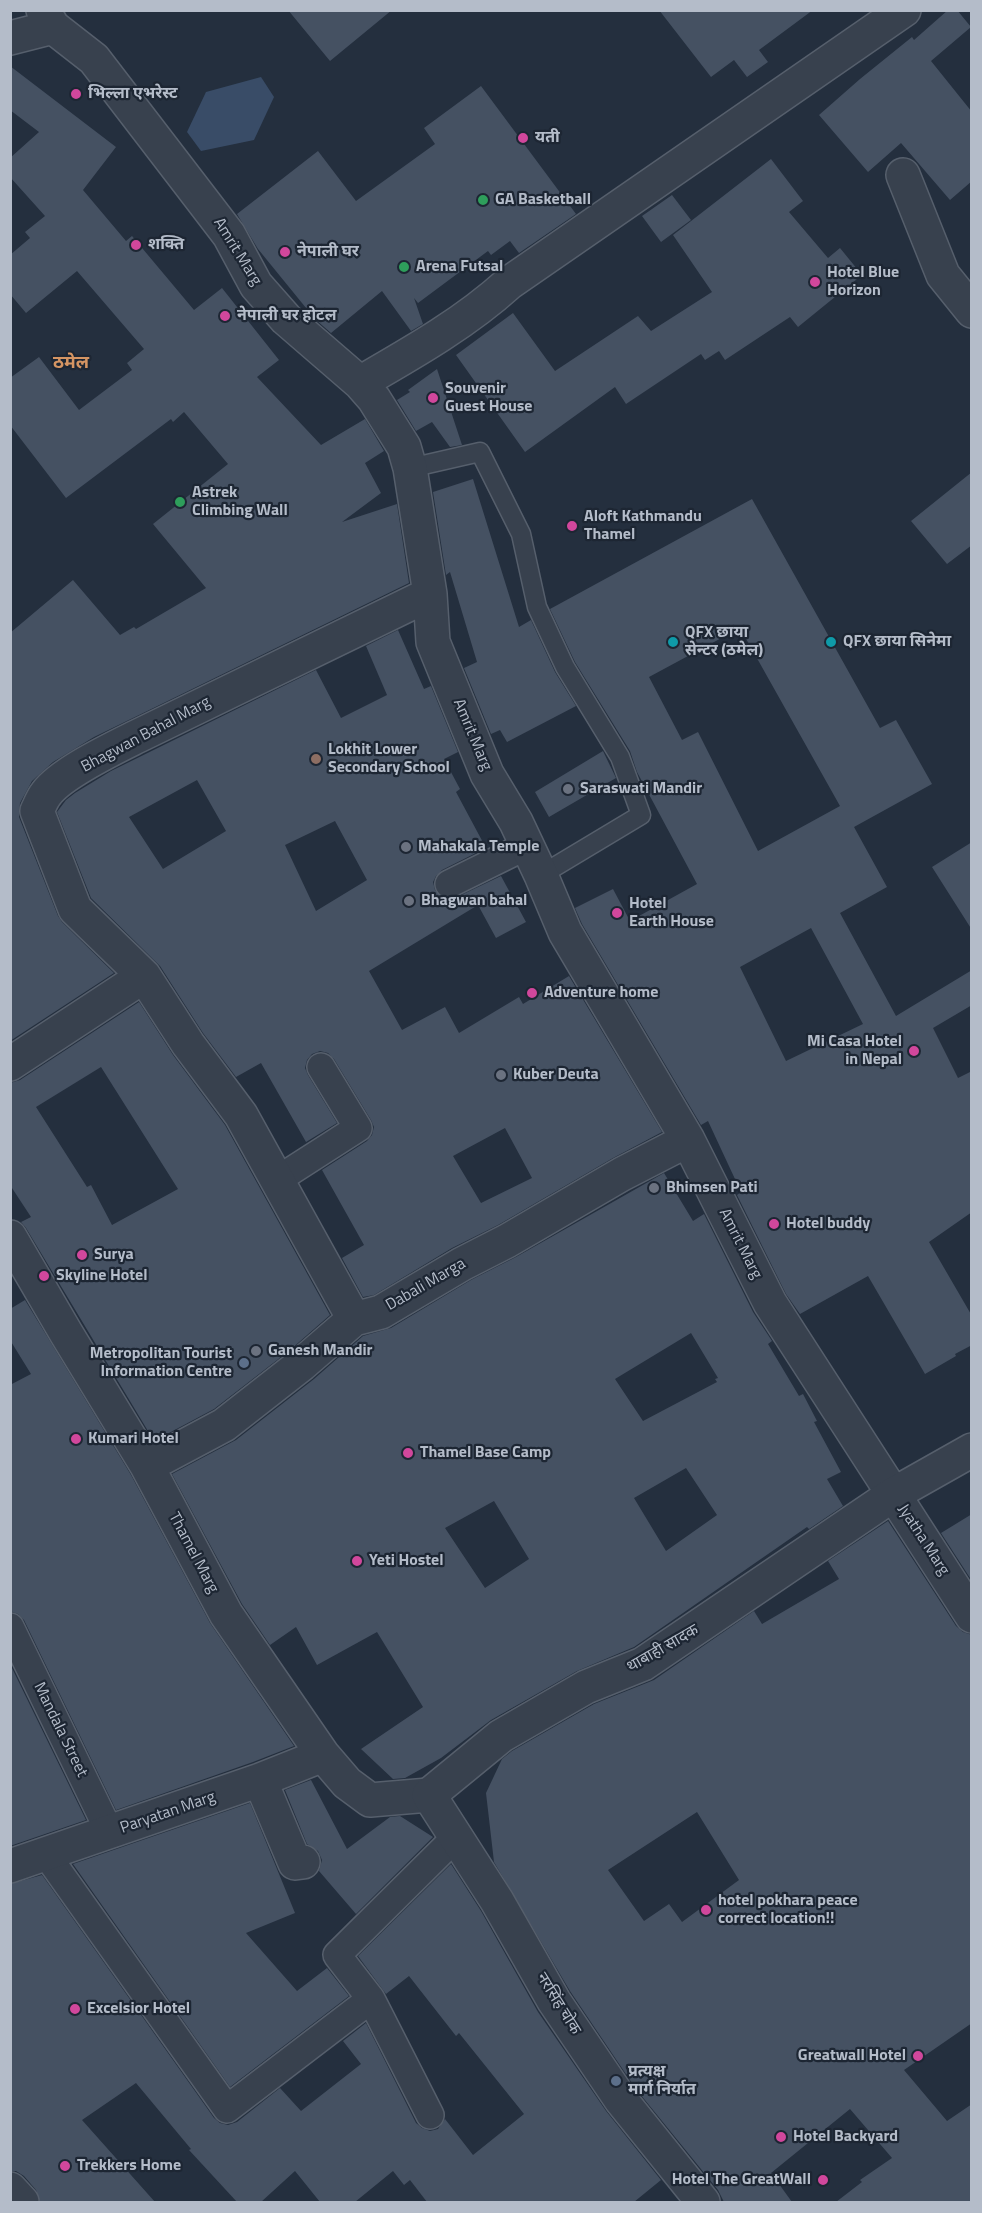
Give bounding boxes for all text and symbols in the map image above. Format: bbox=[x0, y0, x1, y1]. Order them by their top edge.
place label: भिल्ला एभरेस्ट bbox=[88, 84, 178, 104]
marker: भिल्ला एभरेस्ट bbox=[69, 87, 83, 101]
place label: यती bbox=[535, 128, 560, 148]
marker: यती bbox=[516, 131, 530, 145]
place label: GA Basketball bbox=[495, 190, 591, 210]
marker: GA Basketball bbox=[476, 193, 490, 207]
street label: Amrit Marg bbox=[209, 215, 265, 289]
place label: शक्ति bbox=[148, 235, 184, 255]
marker: शक्ति bbox=[129, 238, 143, 252]
place label: नेपाली घर bbox=[297, 242, 359, 262]
marker: नेपाली घर bbox=[278, 245, 292, 259]
place label: Arena Futsal bbox=[416, 257, 503, 277]
marker: Arena Futsal bbox=[397, 260, 411, 274]
place label: Hotel Blue Horizon bbox=[827, 263, 899, 301]
marker: Hotel Blue Horizon bbox=[808, 275, 822, 289]
place label: नेपाली घर होटल bbox=[237, 306, 337, 326]
marker: नेपाली घर होटल bbox=[218, 309, 232, 323]
district label: ठमेल bbox=[53, 353, 89, 375]
place label: Souvenir Guest House bbox=[445, 379, 532, 417]
marker: Souvenir Guest House bbox=[426, 391, 440, 405]
place label: Astrek Climbing Wall bbox=[192, 483, 288, 521]
marker: Astrek Climbing Wall bbox=[173, 495, 187, 509]
place label: Aloft Kathmandu Thamel bbox=[584, 507, 702, 545]
marker: Aloft Kathmandu Thamel bbox=[565, 519, 579, 533]
place label: QFX छाया सेन्टर (ठमेल) bbox=[685, 623, 763, 661]
place label: QFX छाया सिनेमा bbox=[843, 632, 951, 652]
marker: QFX छाया सेन्टर (ठमेल) bbox=[666, 635, 680, 649]
marker: QFX छाया सिनेमा bbox=[824, 635, 838, 649]
street label: Bhagwan Bahal Marg bbox=[78, 693, 214, 777]
street label: Amrit Marg bbox=[448, 696, 496, 774]
place label: Lokhit Lower Secondary School bbox=[328, 740, 450, 778]
marker: Lokhit Lower Secondary School bbox=[309, 752, 323, 766]
place label: Saraswati Mandir bbox=[580, 779, 702, 799]
marker: Saraswati Mandir bbox=[561, 782, 575, 796]
place label: Mahakala Temple bbox=[418, 837, 539, 857]
marker: Mahakala Temple bbox=[399, 840, 413, 854]
place label: Bhagwan bahal bbox=[421, 891, 527, 911]
marker: Bhagwan bahal bbox=[402, 894, 416, 908]
place label: Hotel Earth House bbox=[629, 894, 714, 932]
marker: Hotel Earth House bbox=[610, 906, 624, 920]
place label: Adventure home bbox=[544, 983, 658, 1003]
marker: Adventure home bbox=[525, 986, 539, 1000]
place label: Mi Casa Hotel in Nepal bbox=[807, 1032, 902, 1070]
marker: Mi Casa Hotel in Nepal bbox=[907, 1044, 921, 1058]
place label: Kuber Deuta bbox=[513, 1065, 599, 1085]
marker: Kuber Deuta bbox=[494, 1068, 508, 1082]
place label: Bhimsen Pati bbox=[666, 1178, 758, 1198]
marker: Bhimsen Pati bbox=[647, 1181, 661, 1195]
street label: Amrit Marg bbox=[714, 1206, 766, 1282]
place label: Hotel buddy bbox=[786, 1214, 870, 1234]
marker: Hotel buddy bbox=[767, 1217, 781, 1231]
place label: Surya bbox=[94, 1245, 134, 1265]
marker: Surya bbox=[75, 1248, 89, 1262]
street label: Dabali Marga bbox=[383, 1255, 469, 1315]
place label: Skyline Hotel bbox=[56, 1266, 147, 1286]
marker: Skyline Hotel bbox=[37, 1269, 51, 1283]
place label: Ganesh Mandir bbox=[268, 1341, 372, 1361]
place label: Metropolitan Tourist Information Centre bbox=[90, 1344, 232, 1382]
marker: Ganesh Mandir bbox=[249, 1344, 263, 1358]
marker: Metropolitan Tourist Information Centre bbox=[237, 1356, 251, 1370]
place label: Kumari Hotel bbox=[88, 1429, 179, 1449]
marker: Kumari Hotel bbox=[69, 1432, 83, 1446]
place label: Thamel Base Camp bbox=[420, 1443, 551, 1463]
marker: Thamel Base Camp bbox=[401, 1446, 415, 1460]
street label: Jyatha Marg bbox=[893, 1501, 953, 1579]
street label: Thamel Marg bbox=[164, 1509, 222, 1597]
place label: Yeti Hostel bbox=[369, 1551, 444, 1571]
marker: Yeti Hostel bbox=[350, 1554, 364, 1568]
street label: थाबाही सादक bbox=[624, 1621, 702, 1677]
street label: Mandala Street bbox=[29, 1680, 91, 1780]
street label: Paryatan Marg bbox=[118, 1788, 218, 1838]
place label: hotel pokhara peace correct location!! bbox=[718, 1891, 858, 1929]
marker: hotel pokhara peace correct location!! bbox=[699, 1903, 713, 1917]
street label: नरसिंह चोक bbox=[532, 1970, 584, 2038]
place label: Excelsior Hotel bbox=[87, 1999, 190, 2019]
marker: Excelsior Hotel bbox=[68, 2002, 82, 2016]
place label: Greatwall Hotel bbox=[798, 2046, 906, 2066]
marker: Greatwall Hotel bbox=[911, 2049, 925, 2063]
place label: प्रत्यक्ष मार्ग निर्यात bbox=[628, 2062, 696, 2100]
marker: प्रत्यक्ष मार्ग निर्यात bbox=[609, 2074, 623, 2088]
place label: Hotel Backyard bbox=[793, 2127, 898, 2147]
marker: Hotel Backyard bbox=[774, 2130, 788, 2144]
place label: Trekkers Home bbox=[77, 2156, 181, 2176]
marker: Trekkers Home bbox=[58, 2159, 72, 2173]
place label: Hotel The GreatWall bbox=[672, 2170, 811, 2190]
marker: Hotel The GreatWall bbox=[816, 2173, 830, 2187]

